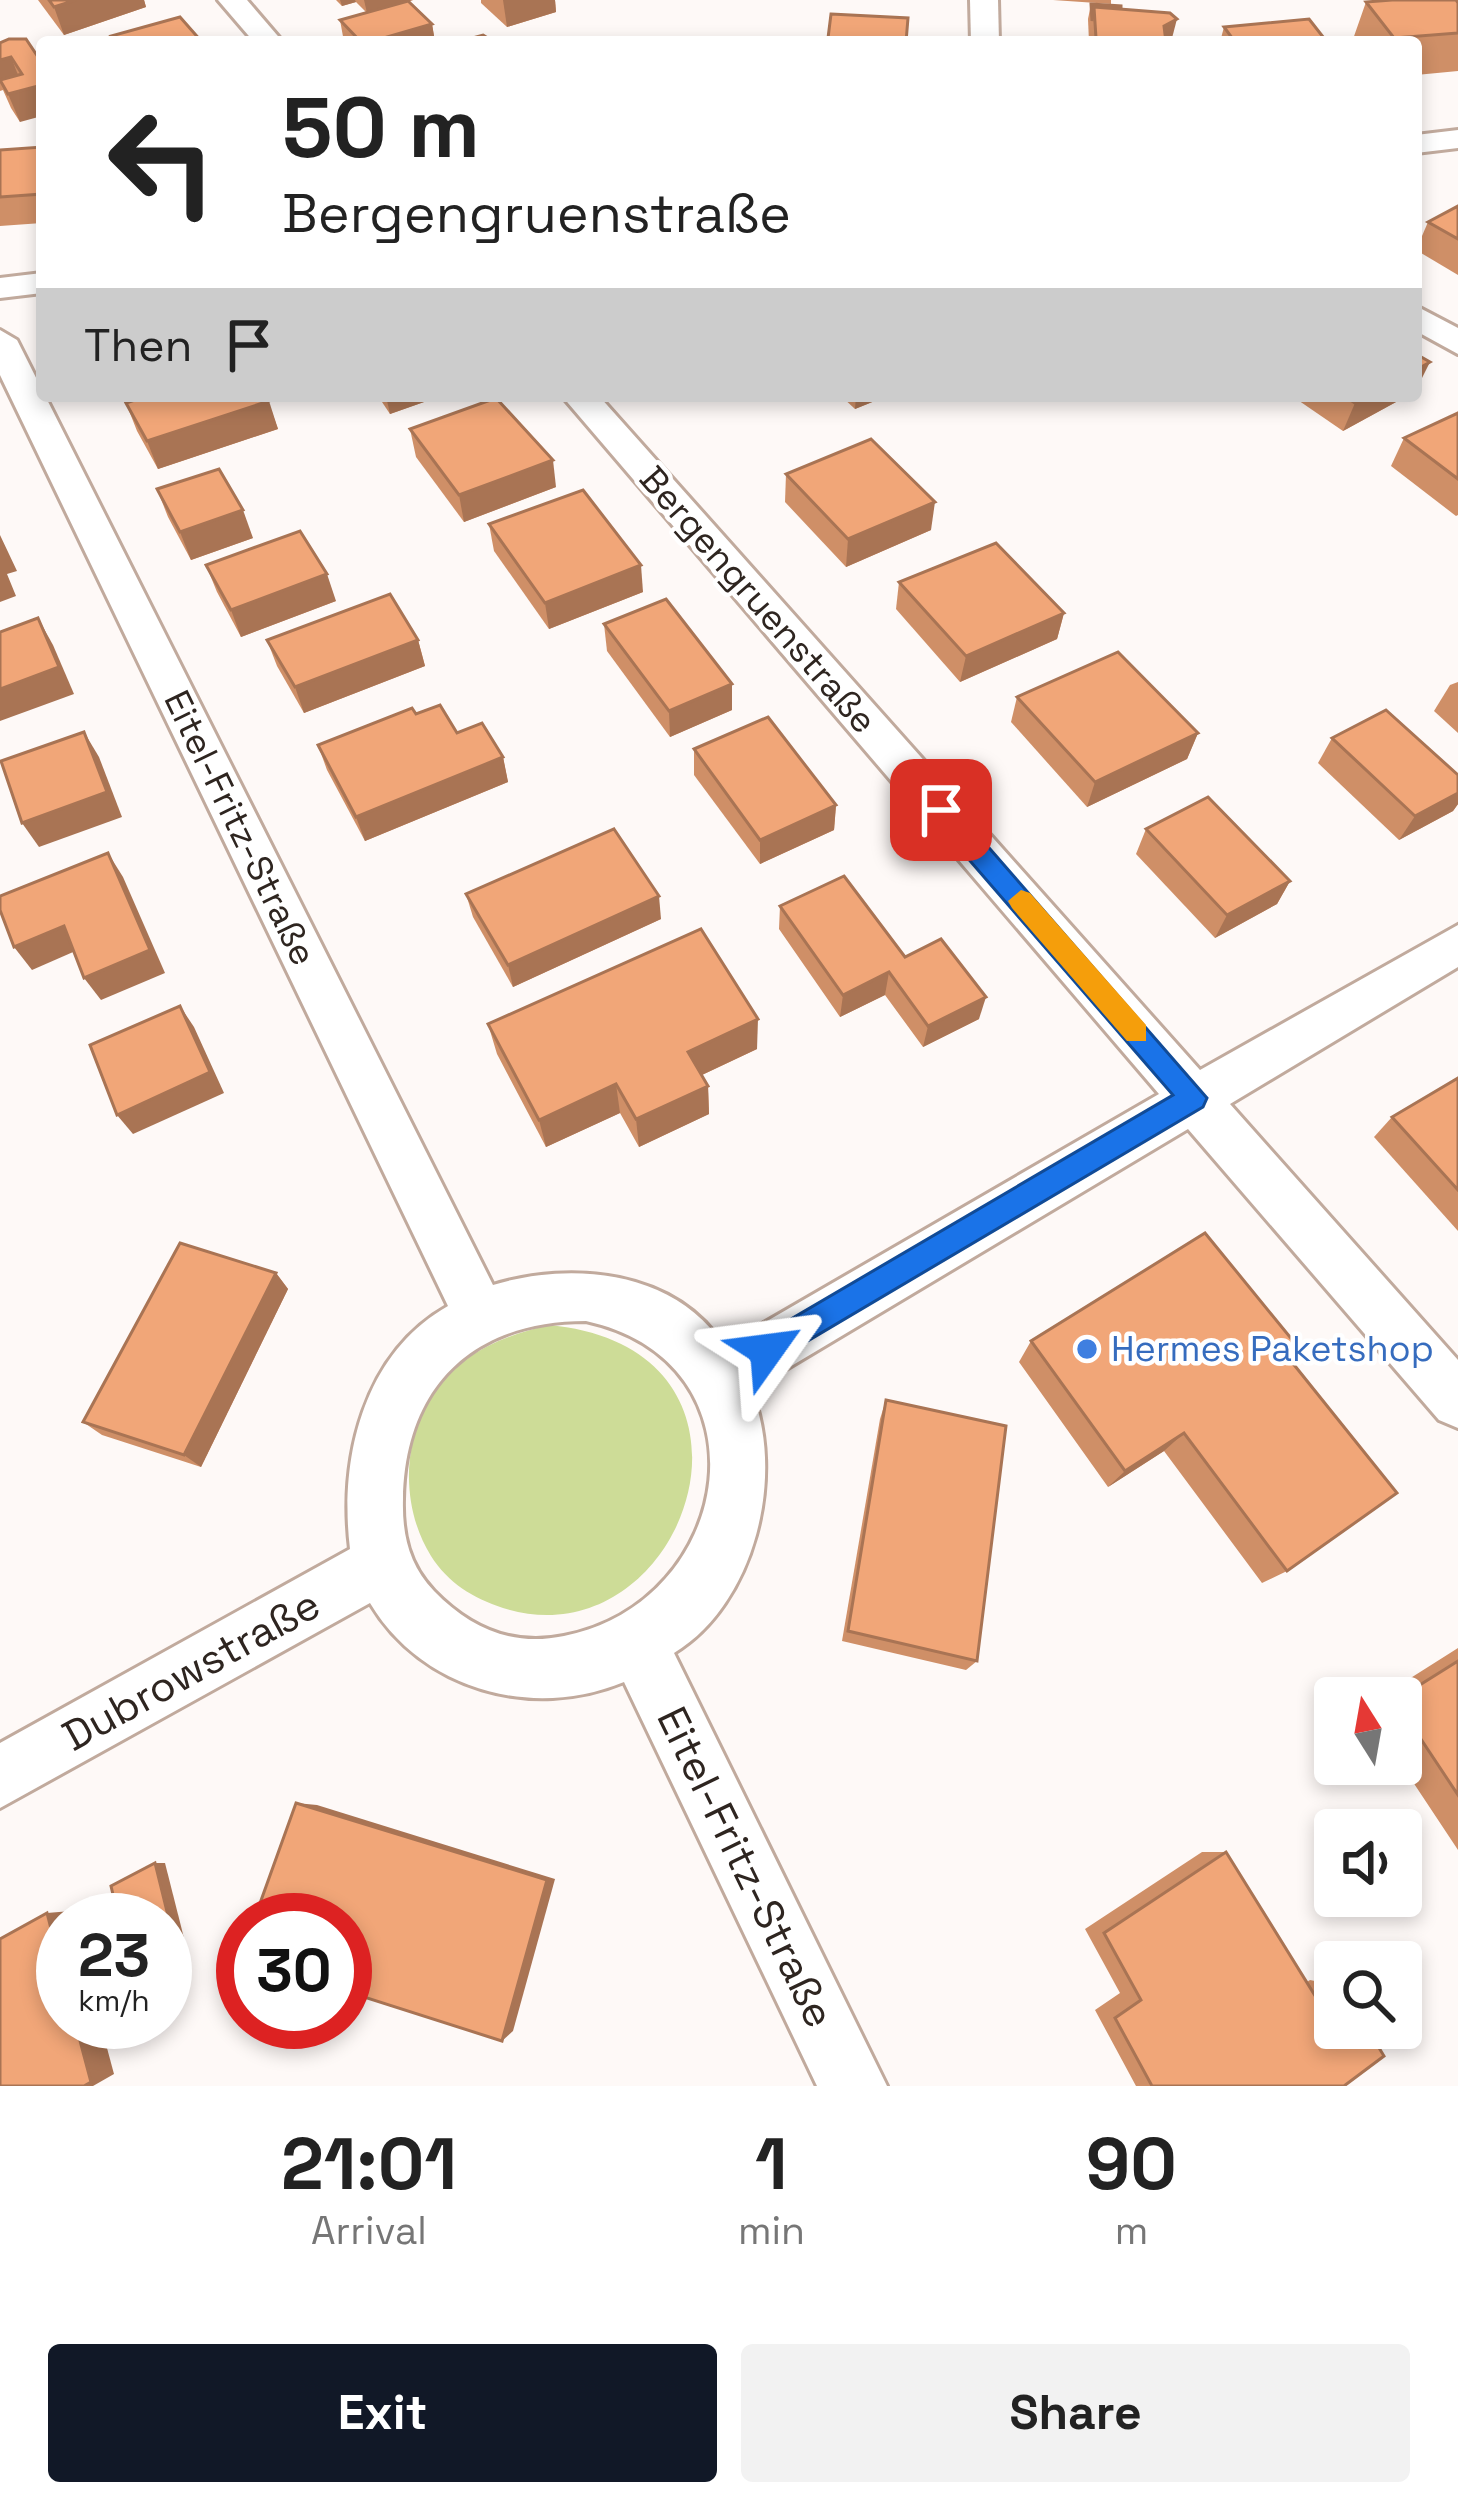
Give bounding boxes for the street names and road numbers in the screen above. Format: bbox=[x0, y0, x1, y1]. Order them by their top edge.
street label: Bergengruenstraße bbox=[629, 457, 887, 743]
street label: Eitel-Fritz-Straße bbox=[154, 683, 326, 973]
street label: Dubrowstraße bbox=[53, 1577, 329, 1763]
street label: Eitel-Fritz-Straße bbox=[645, 1698, 847, 2036]

